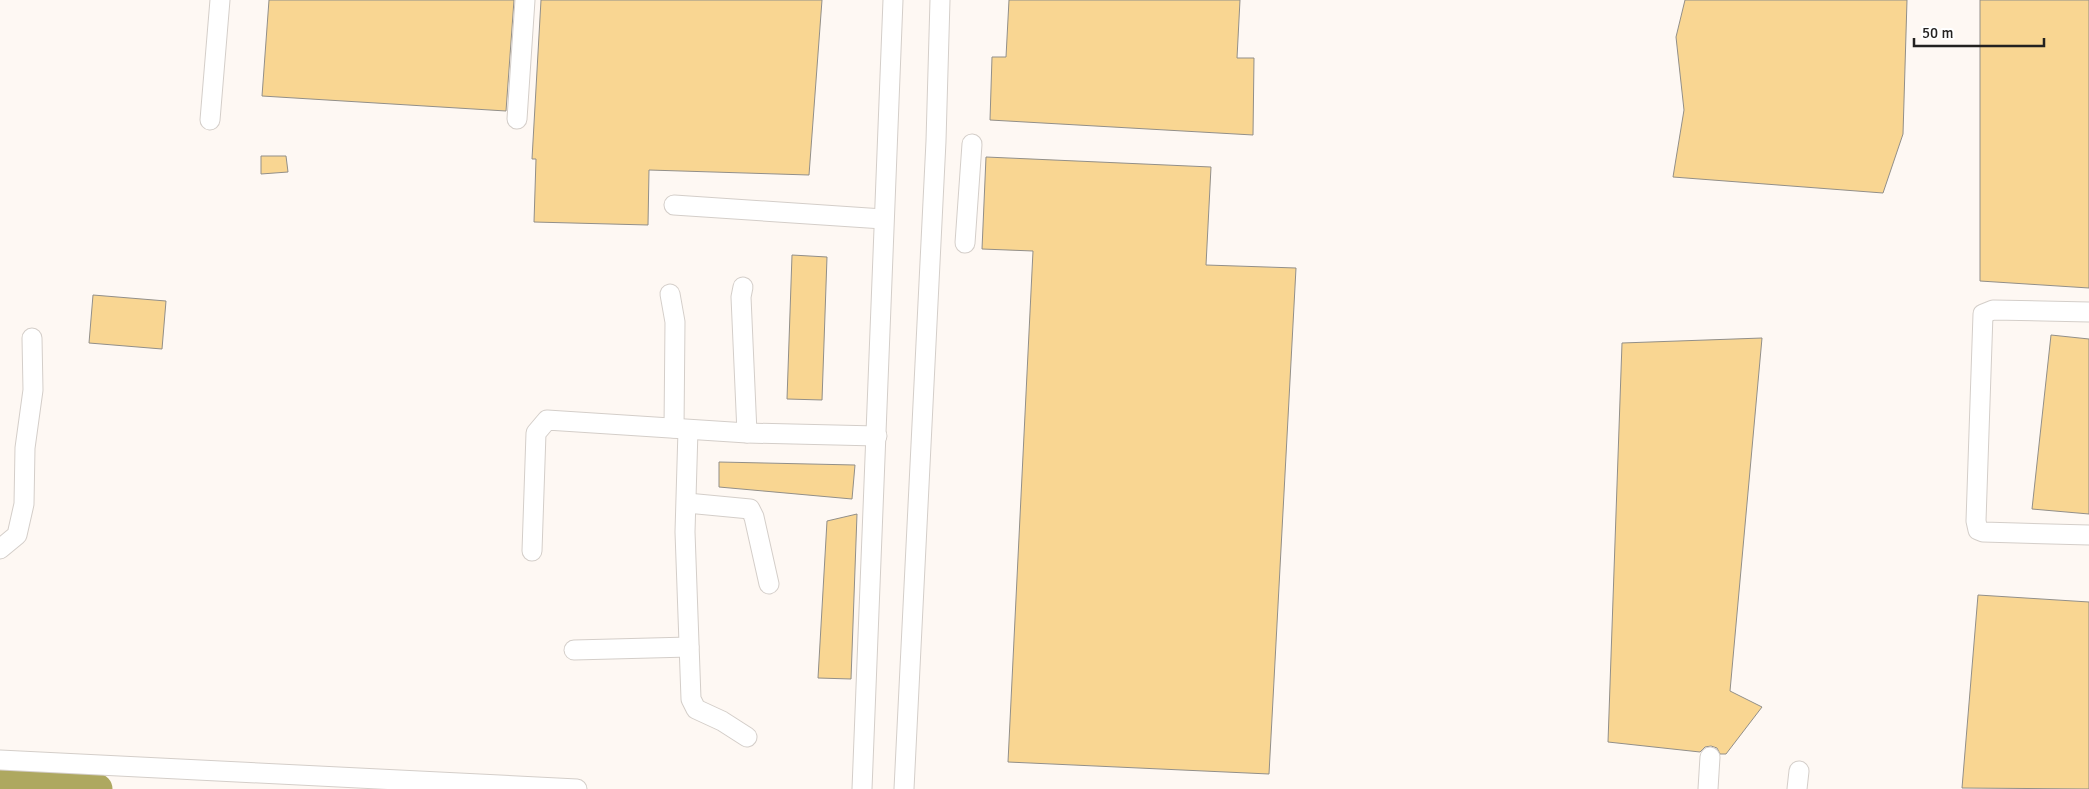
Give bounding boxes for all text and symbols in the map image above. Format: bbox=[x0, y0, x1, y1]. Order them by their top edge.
scale bar bbox=[1914, 15, 2044, 47]
text: 50 m bbox=[1922, 24, 1953, 42]

